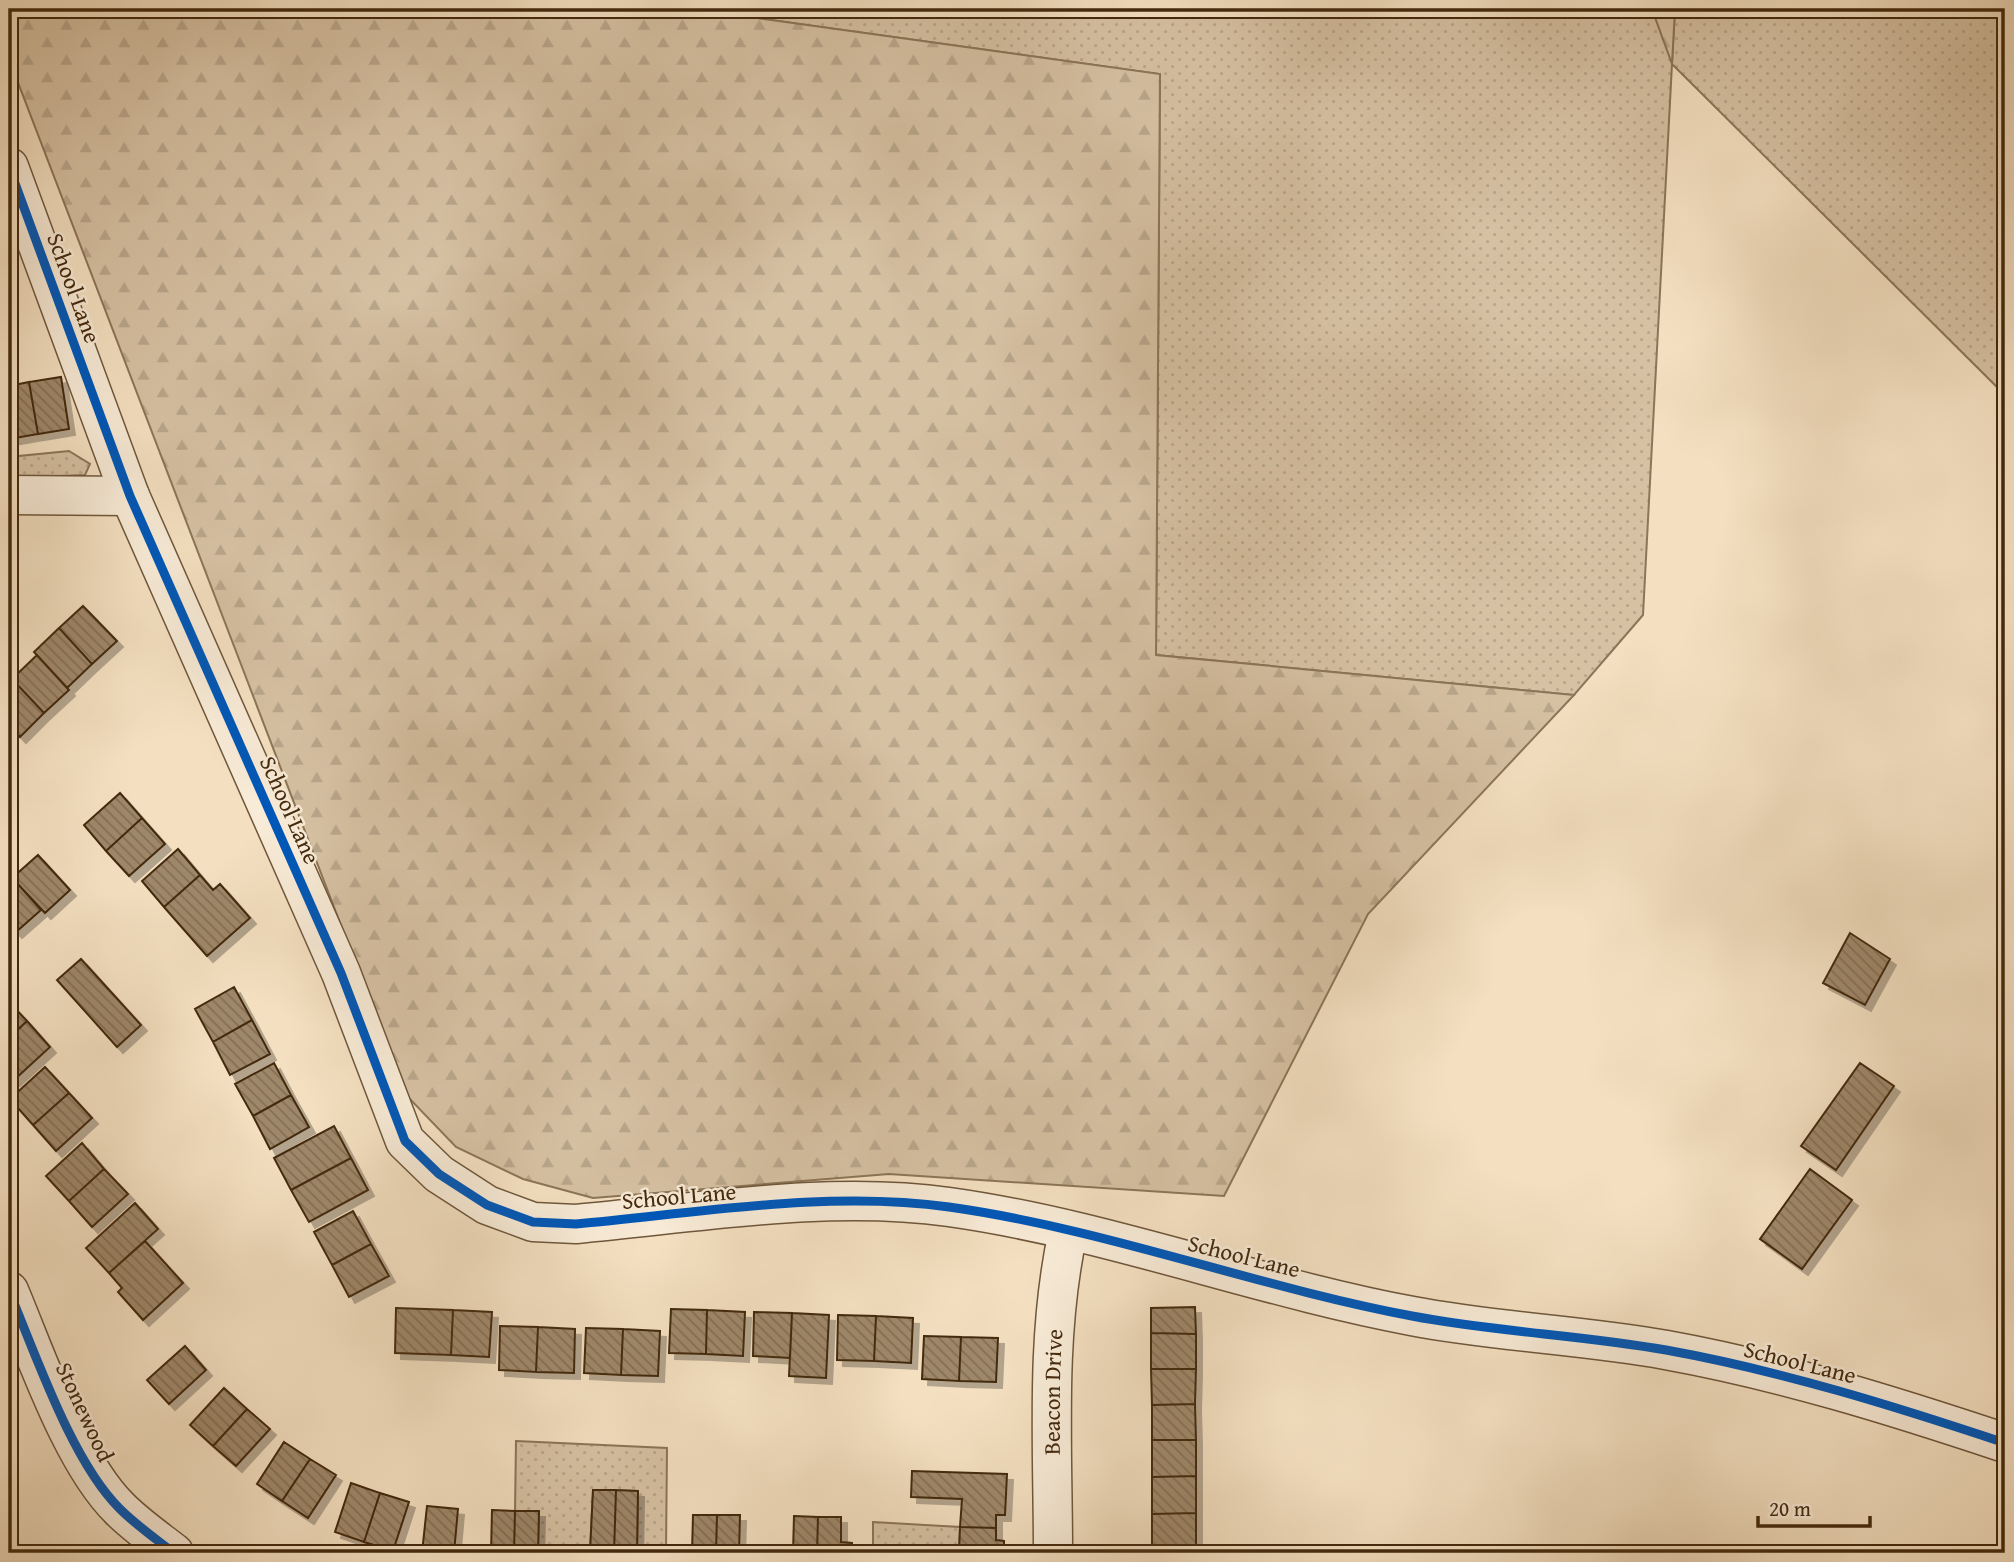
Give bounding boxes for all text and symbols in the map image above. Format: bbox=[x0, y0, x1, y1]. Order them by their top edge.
street label: School Lane bbox=[39, 228, 110, 347]
street label: School Lane bbox=[252, 751, 329, 869]
street label: School Lane bbox=[620, 1174, 738, 1217]
street label: School Lane bbox=[1184, 1226, 1304, 1285]
street label: Beacon Drive bbox=[1035, 1328, 1070, 1455]
street label: School Lane bbox=[1740, 1332, 1860, 1391]
street label: Stonewood bbox=[48, 1357, 123, 1468]
scale bar bbox=[1758, 1485, 1870, 1529]
text: 20 m bbox=[1769, 1493, 1811, 1524]

